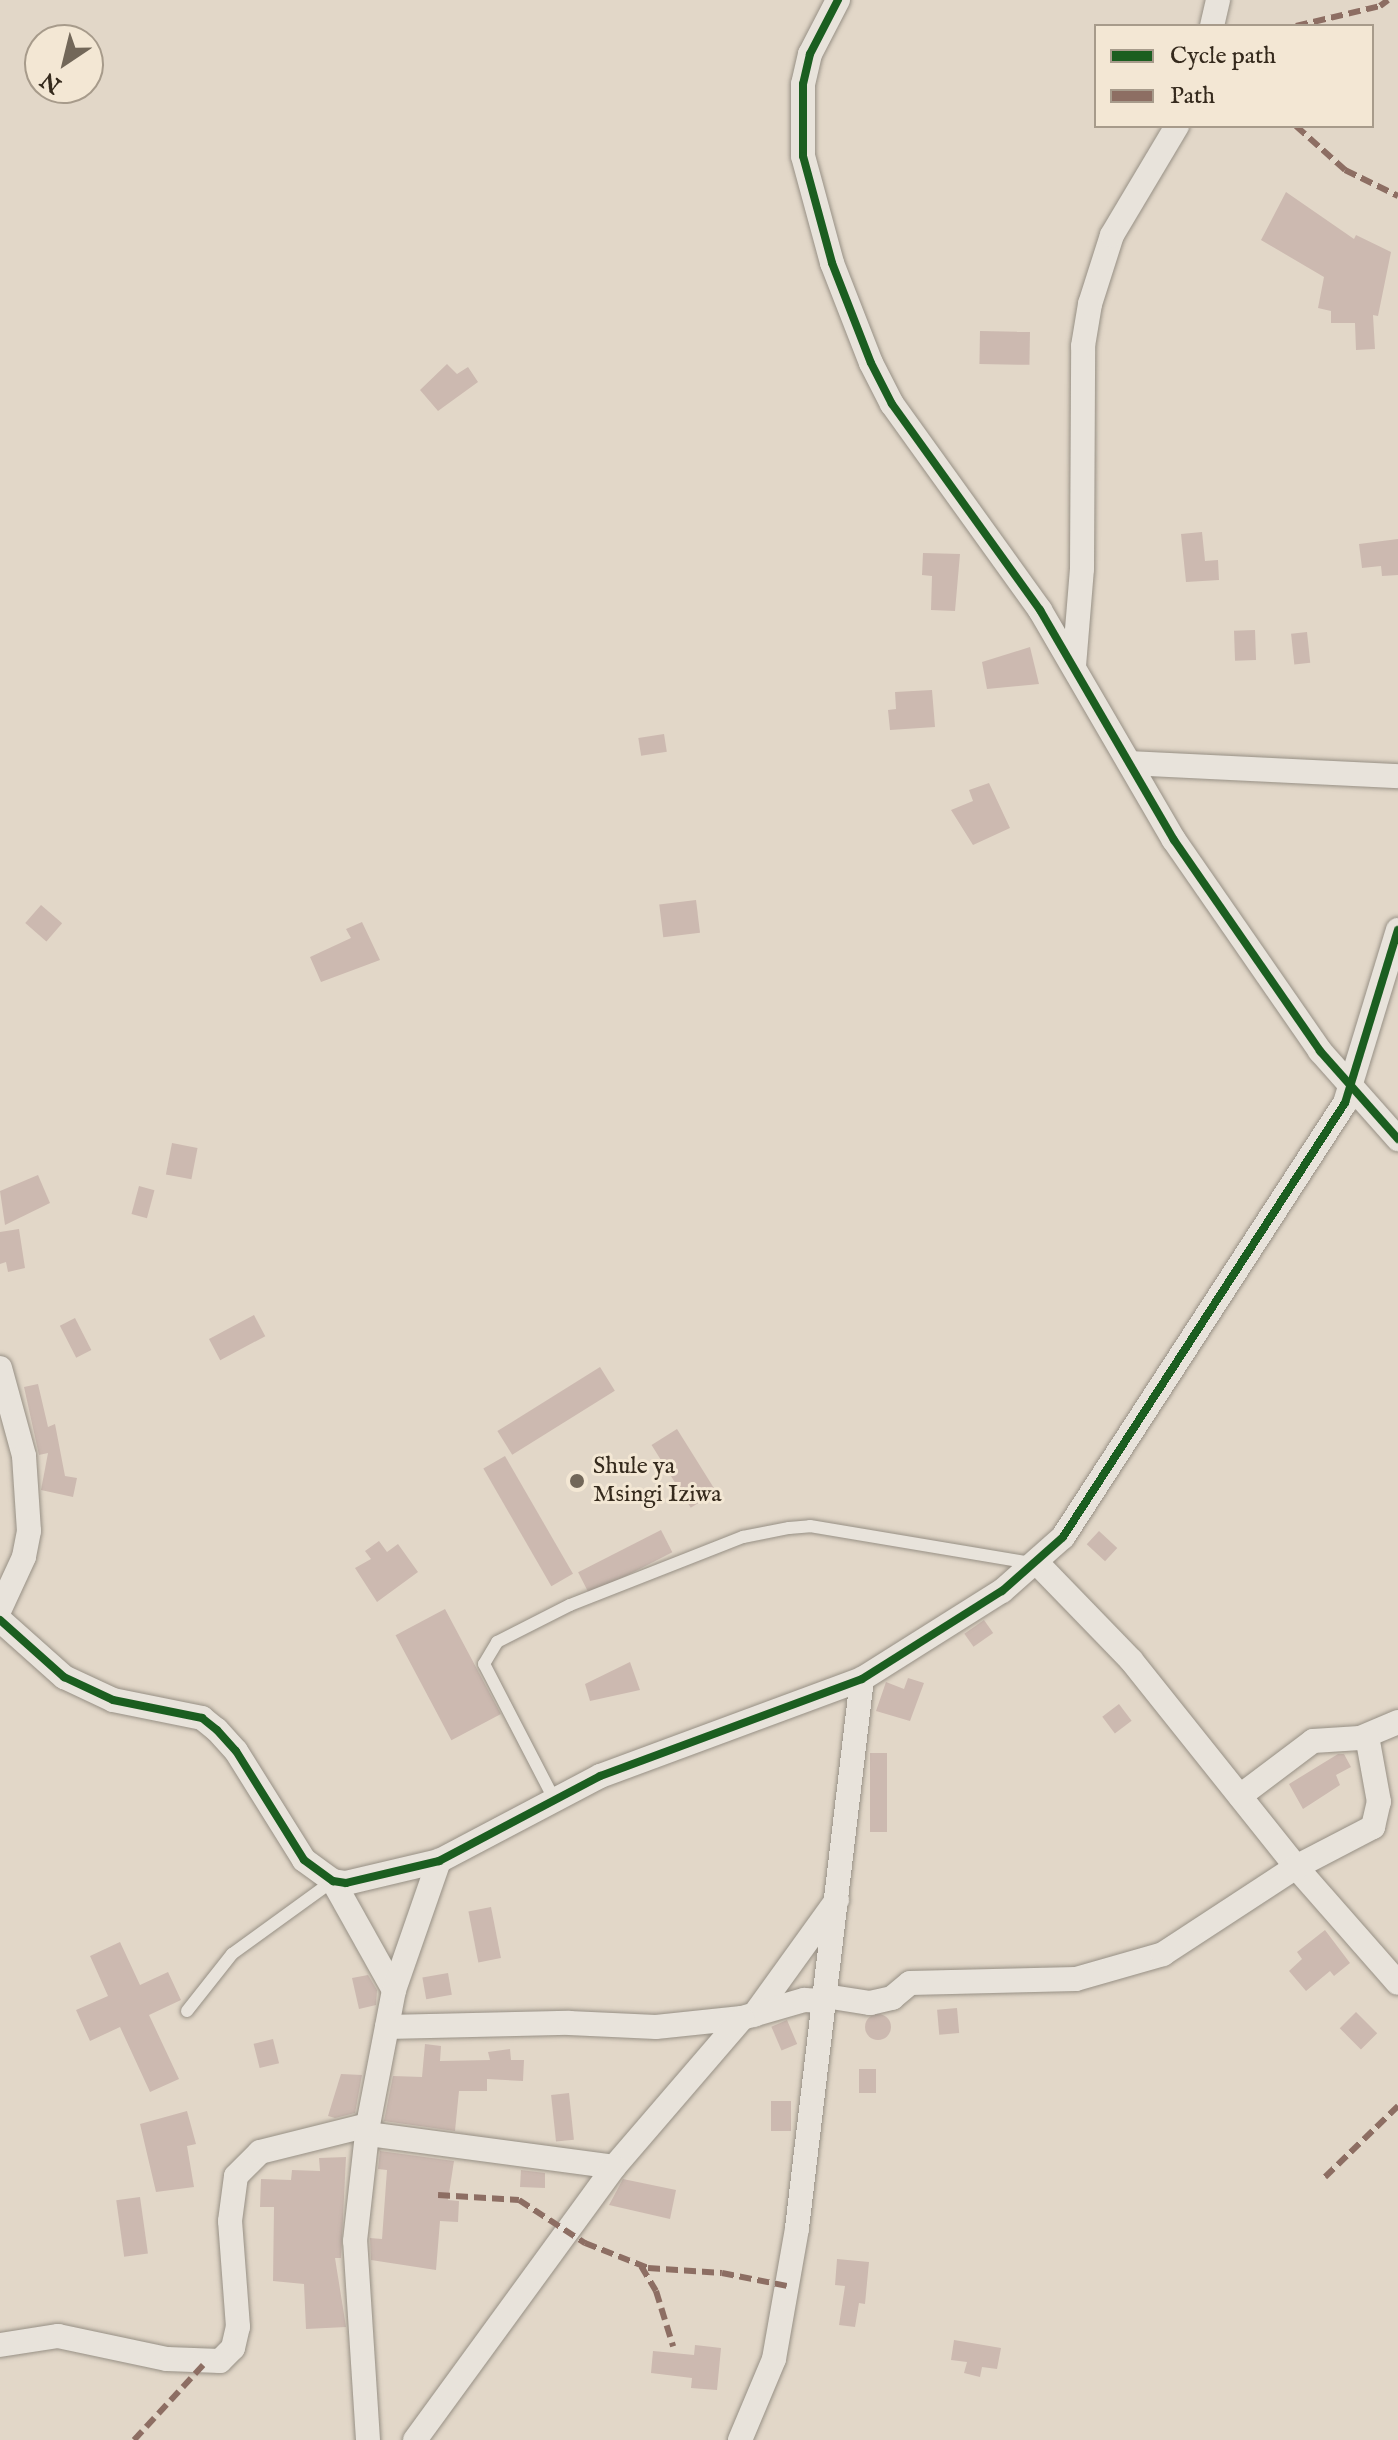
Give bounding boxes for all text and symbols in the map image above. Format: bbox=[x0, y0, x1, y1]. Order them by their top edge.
north arrow bbox=[24, 24, 104, 104]
legend bbox=[1094, 24, 1374, 128]
text: Cycle path bbox=[1170, 41, 1276, 72]
text: N bbox=[36, 65, 67, 99]
text: Path bbox=[1170, 81, 1215, 112]
place label: Shule ya Msingi Iziwa bbox=[593, 1453, 722, 1509]
marker: Shule ya Msingi Iziwa bbox=[568, 1472, 586, 1490]

